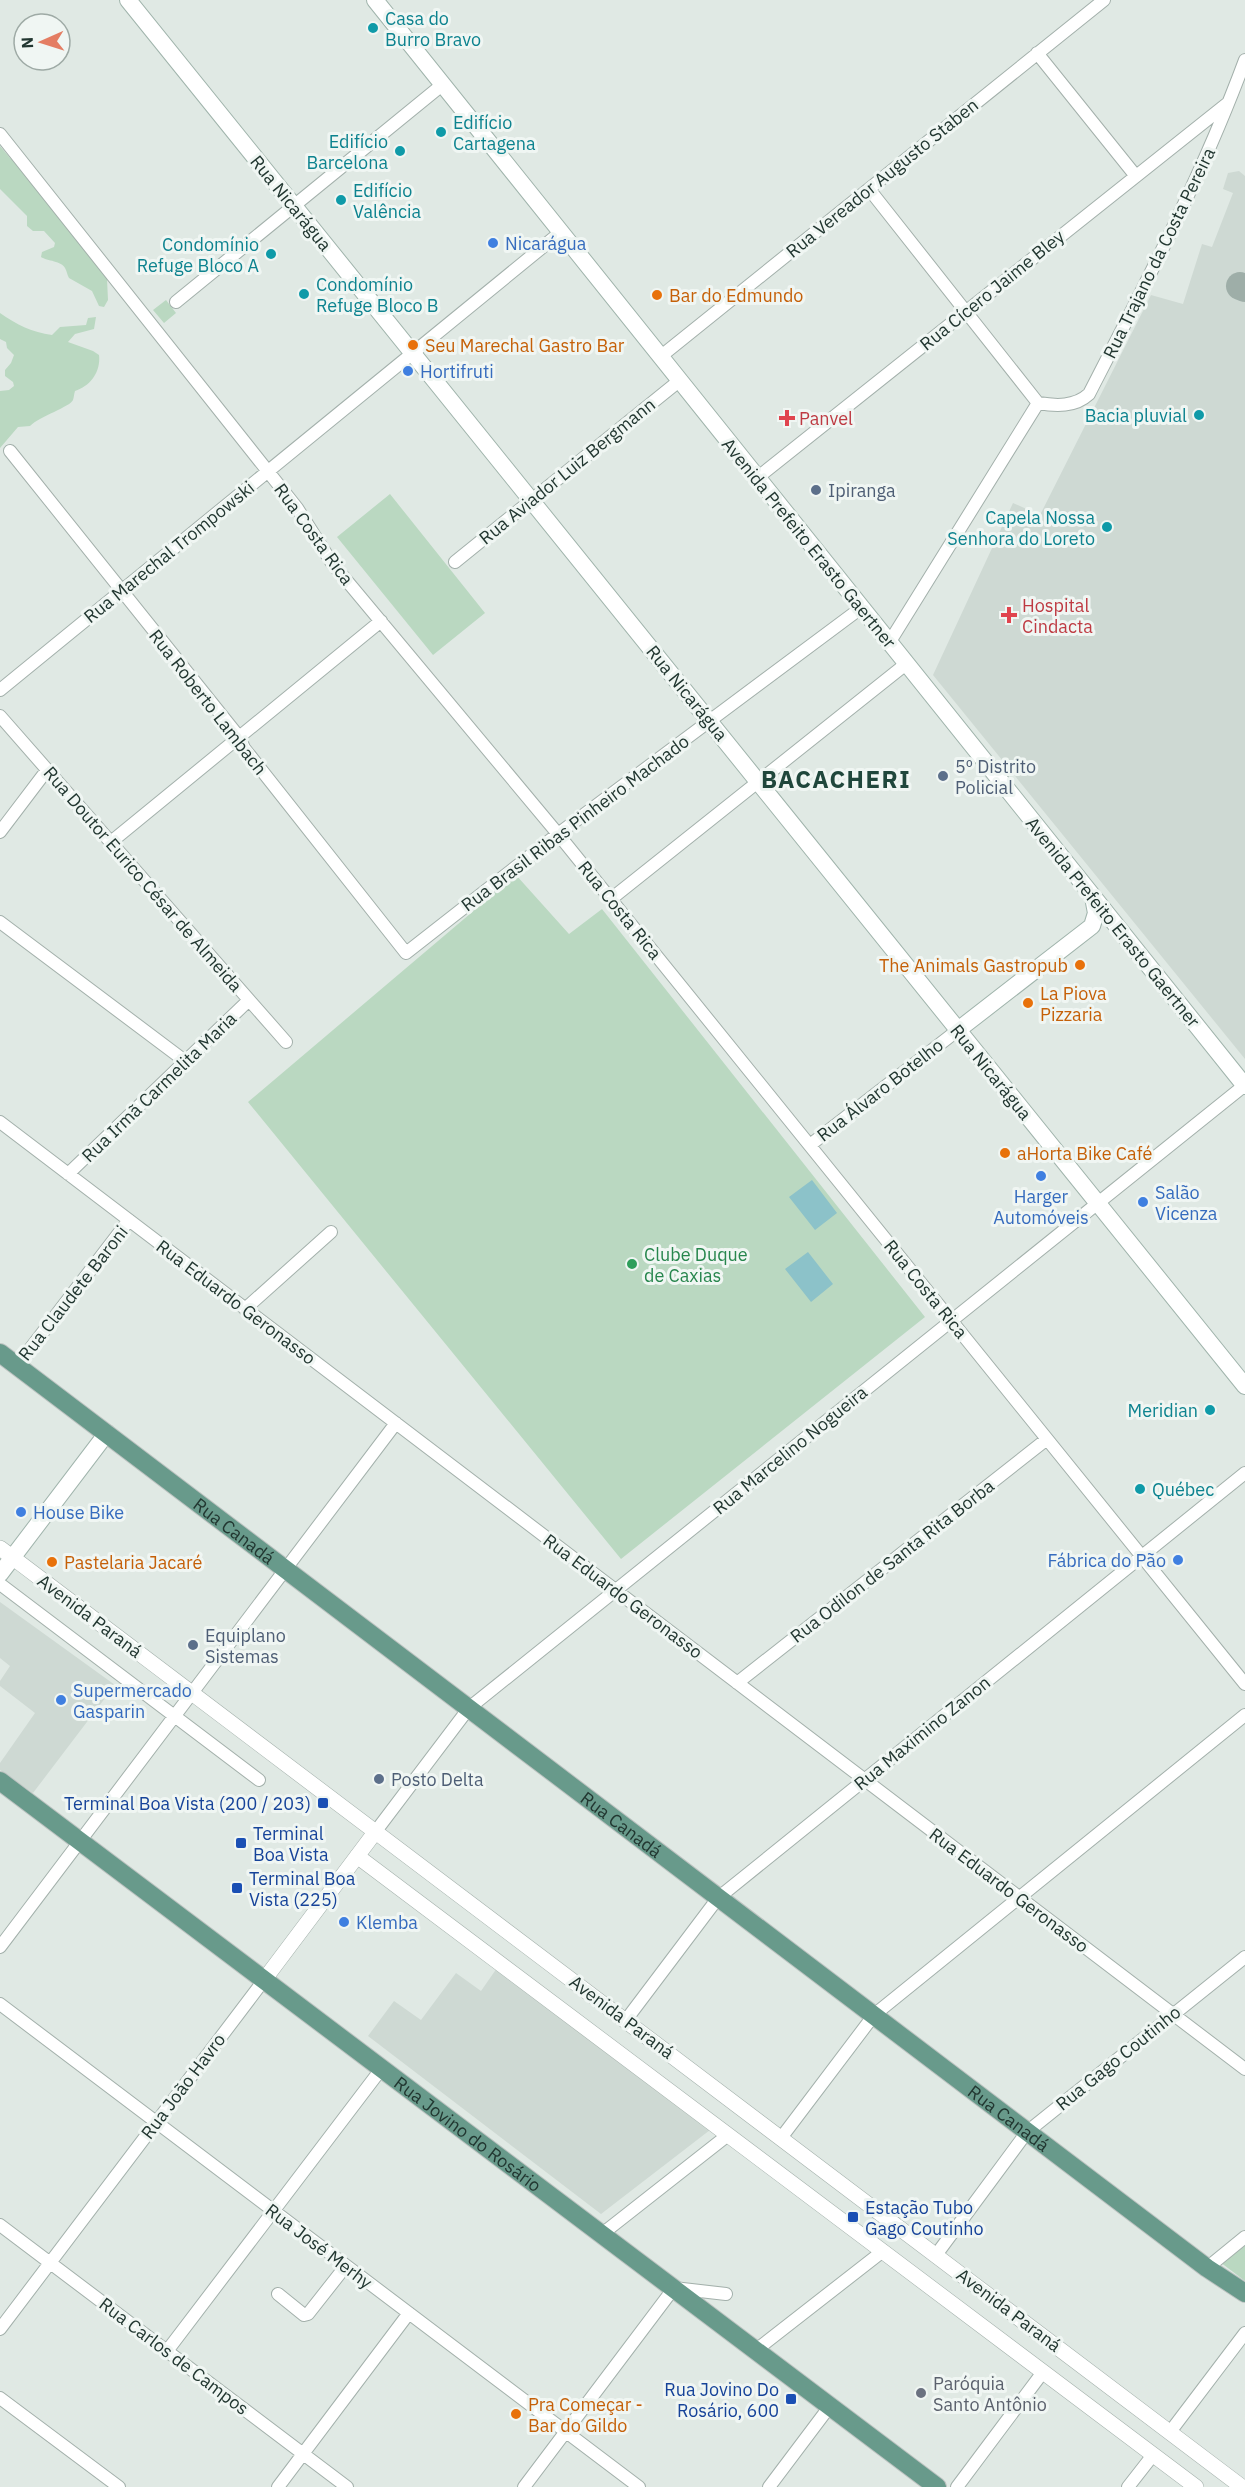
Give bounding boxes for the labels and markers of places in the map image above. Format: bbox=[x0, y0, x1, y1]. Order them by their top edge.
place label: Casa do Burro Bravo bbox=[385, 7, 481, 51]
marker: Casa do Burro Bravo bbox=[366, 21, 380, 35]
place label: Edifício Cartagena bbox=[453, 111, 536, 155]
marker: Edifício Cartagena bbox=[434, 125, 448, 139]
place label: Edifício Barcelona bbox=[306, 130, 388, 174]
marker: Edifício Barcelona bbox=[393, 144, 407, 158]
place label: Edifício Valência bbox=[353, 179, 422, 223]
marker: Edifício Valência bbox=[334, 193, 348, 207]
place label: Nicarágua bbox=[505, 232, 587, 255]
place label: Condomínio Refuge Bloco A bbox=[137, 233, 259, 277]
marker: Nicarágua bbox=[486, 236, 500, 250]
marker: Condomínio Refuge Bloco A bbox=[264, 247, 278, 261]
place label: Condomínio Refuge Bloco B bbox=[316, 273, 438, 317]
place label: Bar do Edmundo bbox=[669, 284, 803, 307]
marker: Condomínio Refuge Bloco B bbox=[297, 287, 311, 301]
marker: Bar do Edmundo bbox=[650, 288, 664, 302]
place label: Seu Marechal Gastro Bar bbox=[425, 334, 625, 357]
marker: Seu Marechal Gastro Bar bbox=[406, 338, 420, 352]
place label: Hortifruti bbox=[420, 360, 494, 383]
marker: Hortifruti bbox=[401, 364, 415, 378]
place label: Bacia pluvial bbox=[1085, 404, 1187, 427]
place label: Panvel bbox=[799, 407, 853, 430]
marker: Bacia pluvial bbox=[1192, 408, 1206, 422]
marker: Panvel bbox=[780, 411, 794, 425]
place label: Ipiranga bbox=[828, 479, 896, 502]
marker: Ipiranga bbox=[809, 483, 823, 497]
place label: Capela Nossa Senhora do Loreto bbox=[947, 506, 1095, 550]
marker: Capela Nossa Senhora do Loreto bbox=[1100, 520, 1114, 534]
place label: Hospital Cindacta bbox=[1022, 594, 1093, 638]
marker: Hospital Cindacta bbox=[1000, 606, 1018, 624]
place label: 5º Distrito Policial bbox=[955, 755, 1036, 799]
marker: 5º Distrito Policial bbox=[936, 769, 950, 783]
place label: The Animals Gastropub bbox=[879, 954, 1068, 977]
marker: The Animals Gastropub bbox=[1073, 958, 1087, 972]
place label: La Piova Pizzaria bbox=[1040, 982, 1107, 1026]
marker: La Piova Pizzaria bbox=[1021, 996, 1035, 1010]
place label: aHorta Bike Café bbox=[1017, 1142, 1152, 1165]
marker: aHorta Bike Café bbox=[998, 1146, 1012, 1160]
marker: Harger Automóveis bbox=[1034, 1169, 1048, 1183]
place label: Salão Vicenza bbox=[1155, 1181, 1218, 1225]
place label: Harger Automóveis bbox=[993, 1185, 1089, 1229]
marker: Salão Vicenza bbox=[1136, 1195, 1150, 1209]
place label: Clube Duque de Caxias bbox=[644, 1243, 748, 1287]
marker: Clube Duque de Caxias bbox=[625, 1257, 639, 1271]
place label: Meridian bbox=[1128, 1399, 1198, 1422]
marker: Meridian bbox=[1203, 1403, 1217, 1417]
place label: Québec bbox=[1152, 1478, 1214, 1501]
marker: Québec bbox=[1133, 1482, 1147, 1496]
place label: House Bike bbox=[33, 1501, 124, 1524]
marker: House Bike bbox=[14, 1505, 28, 1519]
place label: Fábrica do Pão bbox=[1047, 1549, 1166, 1572]
place label: Pastelaria Jacaré bbox=[64, 1551, 203, 1574]
marker: Fábrica do Pão bbox=[1171, 1553, 1185, 1567]
marker: Pastelaria Jacaré bbox=[45, 1555, 59, 1569]
place label: Equiplano Sistemas bbox=[205, 1624, 286, 1668]
marker: Equiplano Sistemas bbox=[186, 1638, 200, 1652]
place label: Supermercado Gasparin bbox=[73, 1679, 192, 1723]
marker: Supermercado Gasparin bbox=[54, 1693, 68, 1707]
place label: Posto Delta bbox=[391, 1768, 484, 1791]
marker: Posto Delta bbox=[372, 1772, 386, 1786]
place label: Terminal Boa Vista (200 / 203) bbox=[64, 1792, 311, 1815]
marker: Terminal Boa Vista (200 / 203) bbox=[316, 1796, 330, 1810]
place label: Terminal Boa Vista bbox=[253, 1822, 329, 1866]
marker: Terminal Boa Vista bbox=[234, 1836, 248, 1850]
place label: Terminal Boa Vista (225) bbox=[249, 1867, 356, 1911]
marker: Terminal Boa Vista (225) bbox=[230, 1881, 244, 1895]
place label: Klemba bbox=[356, 1911, 418, 1934]
marker: Klemba bbox=[337, 1915, 351, 1929]
place label: Estação Tubo Gago Coutinho bbox=[865, 2196, 984, 2240]
marker: Estação Tubo Gago Coutinho bbox=[846, 2210, 860, 2224]
place label: Paróquia Santo Antônio bbox=[933, 2372, 1047, 2416]
place label: Rua Jovino Do Rosário, 600 bbox=[664, 2378, 779, 2422]
marker: Paróquia Santo Antônio bbox=[914, 2386, 928, 2400]
marker: Rua Jovino Do Rosário, 600 bbox=[784, 2392, 798, 2406]
place label: Pra Começar - Bar do Gildo bbox=[528, 2393, 643, 2437]
marker: Pra Começar - Bar do Gildo bbox=[509, 2407, 523, 2421]

